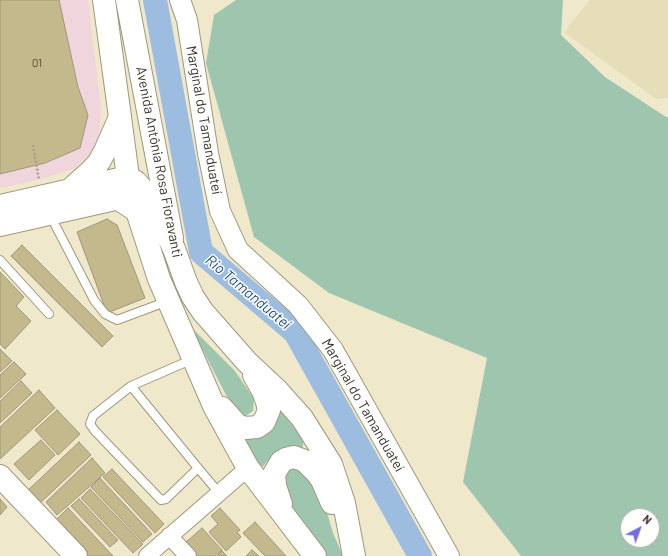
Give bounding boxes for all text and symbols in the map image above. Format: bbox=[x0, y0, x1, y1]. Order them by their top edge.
street label: Marginal do Tamanduateí bbox=[183, 44, 225, 196]
house number: 01 bbox=[32, 56, 42, 70]
street label: Avenida Antônia Rosa Fioravanti bbox=[132, 65, 186, 259]
water label: Rio Tamanduateí bbox=[202, 251, 294, 333]
street label: Marginal do Tamanduateí bbox=[318, 336, 408, 474]
north arrow bbox=[620, 508, 660, 548]
text: N bbox=[641, 512, 655, 527]

